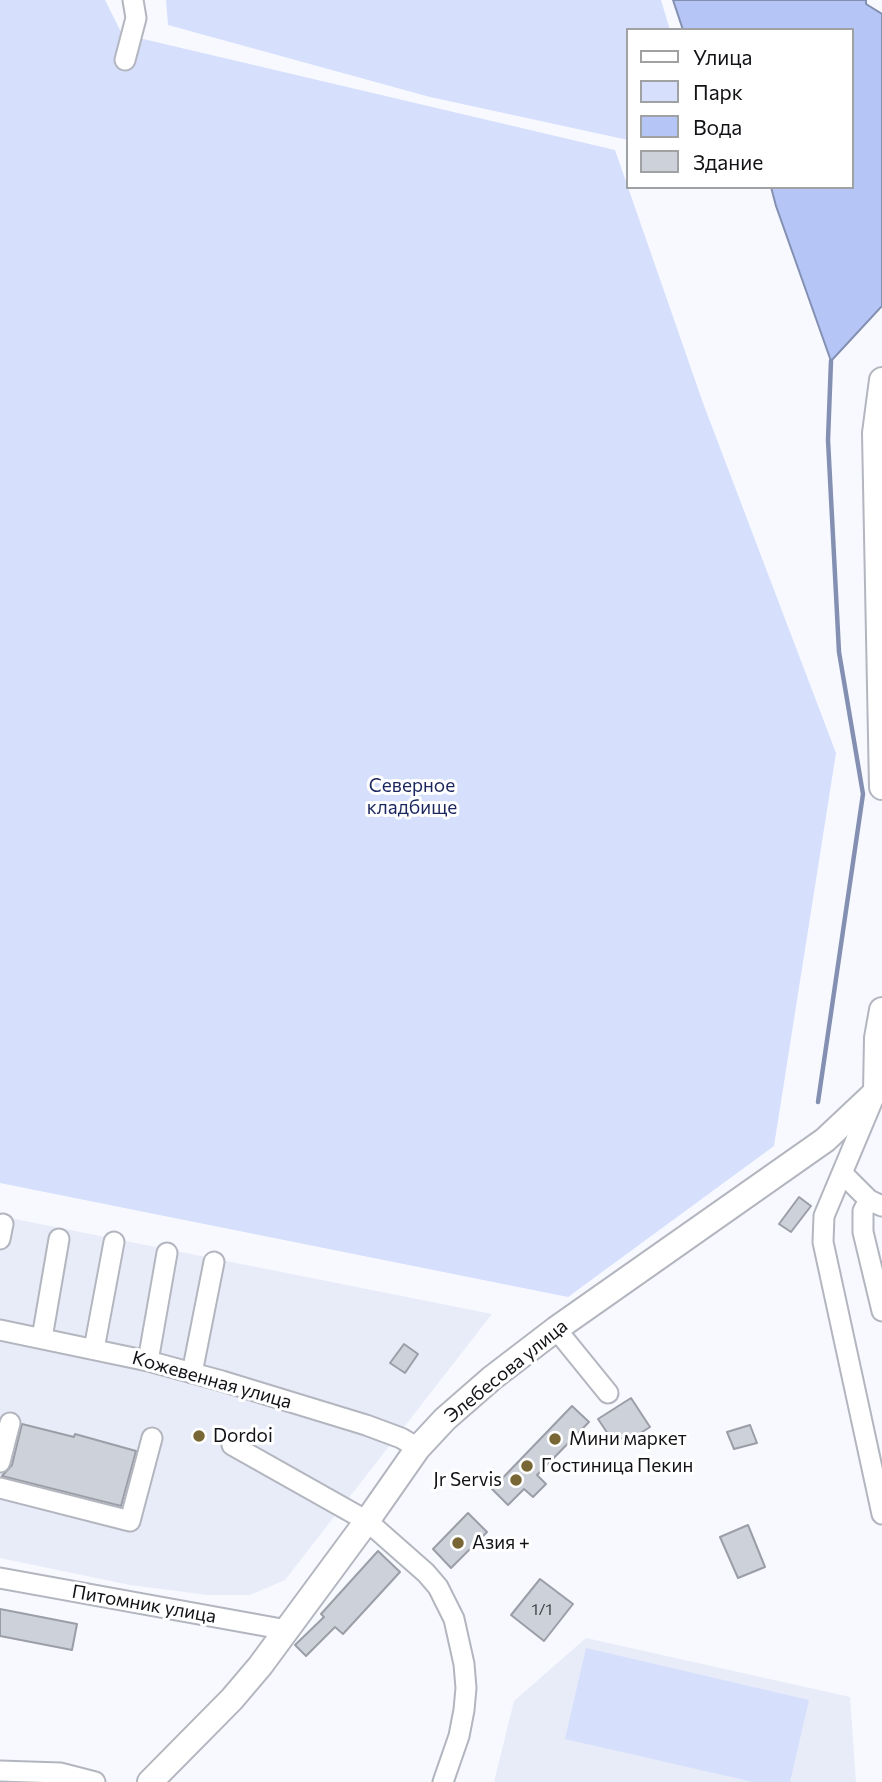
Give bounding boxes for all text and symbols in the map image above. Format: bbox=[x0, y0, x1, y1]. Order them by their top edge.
legend bbox=[626, 28, 854, 189]
text: Улица bbox=[693, 44, 752, 69]
text: Парк bbox=[693, 79, 743, 104]
text: Вода bbox=[693, 114, 742, 139]
text: Здание bbox=[693, 149, 763, 174]
park label: Северное кладбище bbox=[367, 775, 457, 819]
street label: Элебесова улица bbox=[440, 1314, 572, 1428]
street label: Кожевенная улица bbox=[130, 1346, 294, 1414]
place label: Dordoi bbox=[213, 1425, 273, 1447]
marker: Dordoi bbox=[191, 1428, 207, 1444]
place label: Мини маркет bbox=[569, 1428, 687, 1450]
marker: Мини маркет bbox=[547, 1431, 563, 1447]
place label: Гостиница Пекин bbox=[541, 1455, 693, 1477]
marker: Гостиница Пекин bbox=[519, 1458, 535, 1474]
place label: Jr Servis bbox=[433, 1469, 502, 1491]
marker: Jr Servis bbox=[508, 1472, 524, 1488]
place label: Азия + bbox=[472, 1532, 530, 1554]
marker: Азия + bbox=[450, 1535, 466, 1551]
street label: Питомник улица bbox=[70, 1580, 218, 1628]
house number: 1/1 bbox=[532, 1600, 552, 1620]

